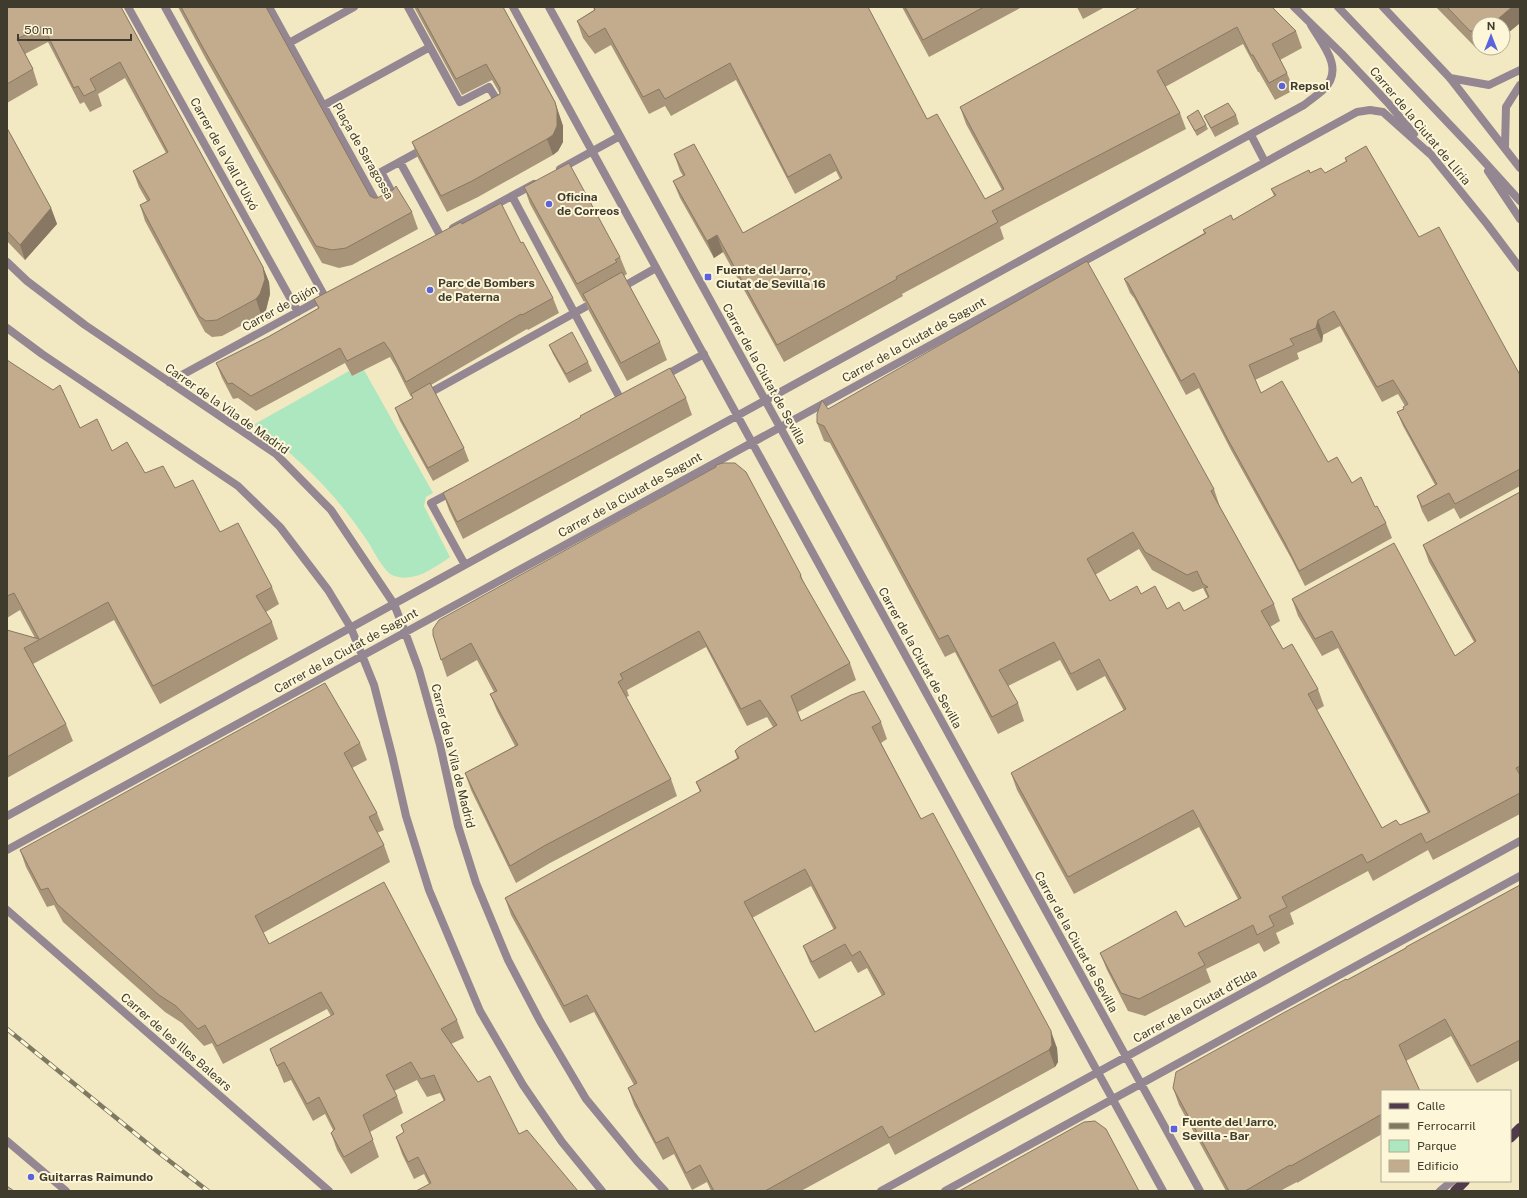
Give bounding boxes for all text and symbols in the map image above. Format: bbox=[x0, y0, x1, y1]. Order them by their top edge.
scale bar bbox=[18, 16, 131, 42]
north arrow bbox=[1471, 16, 1511, 56]
text: N bbox=[1487, 20, 1495, 32]
text: 50 m bbox=[24, 23, 52, 37]
street label: Carrer de la Ciutat de Llíria bbox=[1367, 64, 1473, 188]
place label: Repsol bbox=[1290, 79, 1330, 93]
marker: Repsol bbox=[1277, 81, 1287, 91]
street label: Carrer de la Vall d'Uixó bbox=[187, 95, 261, 213]
street label: Plaça de Saragossa bbox=[330, 100, 396, 202]
place label: Oficina de Correos bbox=[557, 190, 619, 218]
marker: Oficina de Correos bbox=[544, 199, 554, 209]
place label: Fuente del Jarro, Ciutat de Sevilla 16 bbox=[716, 263, 826, 291]
marker: Fuente del Jarro, Ciutat de Sevilla 16 bbox=[703, 272, 713, 282]
place label: Parc de Bombers de Paterna bbox=[438, 276, 535, 304]
street label: Carrer de Gijón bbox=[240, 282, 320, 334]
marker: Parc de Bombers de Paterna bbox=[425, 285, 435, 295]
street label: Carrer de la Ciutat de Sagunt bbox=[840, 294, 989, 385]
street label: Carrer de la Ciutat de Sevilla bbox=[719, 301, 809, 447]
street label: Carrer de la Vila de Madrid bbox=[162, 361, 292, 457]
street label: Carrer de la Ciutat de Sagunt bbox=[556, 449, 705, 540]
street label: Carrer de la Ciutat de Sevilla bbox=[875, 585, 965, 731]
street label: Carrer de la Ciutat de Sagunt bbox=[272, 605, 421, 696]
street label: Carrer de la Vila de Madrid bbox=[428, 682, 478, 830]
street label: Carrer de la Ciutat de Sevilla bbox=[1031, 869, 1121, 1015]
street label: Carrer de la Ciutat d'Elda bbox=[1131, 966, 1259, 1046]
street label: Carrer de les Illes Balears bbox=[118, 990, 234, 1094]
legend bbox=[1381, 1090, 1511, 1182]
text: Calle bbox=[1417, 1099, 1446, 1113]
place label: Fuente del Jarro, Sevilla - Bar bbox=[1182, 1115, 1277, 1143]
text: Ferrocarril bbox=[1417, 1119, 1476, 1133]
marker: Fuente del Jarro, Sevilla - Bar bbox=[1169, 1124, 1179, 1134]
text: Parque bbox=[1417, 1139, 1457, 1153]
text: Edificio bbox=[1417, 1159, 1459, 1173]
place label: Guitarras Raimundo bbox=[39, 1170, 153, 1184]
marker: Guitarras Raimundo bbox=[26, 1172, 36, 1182]

